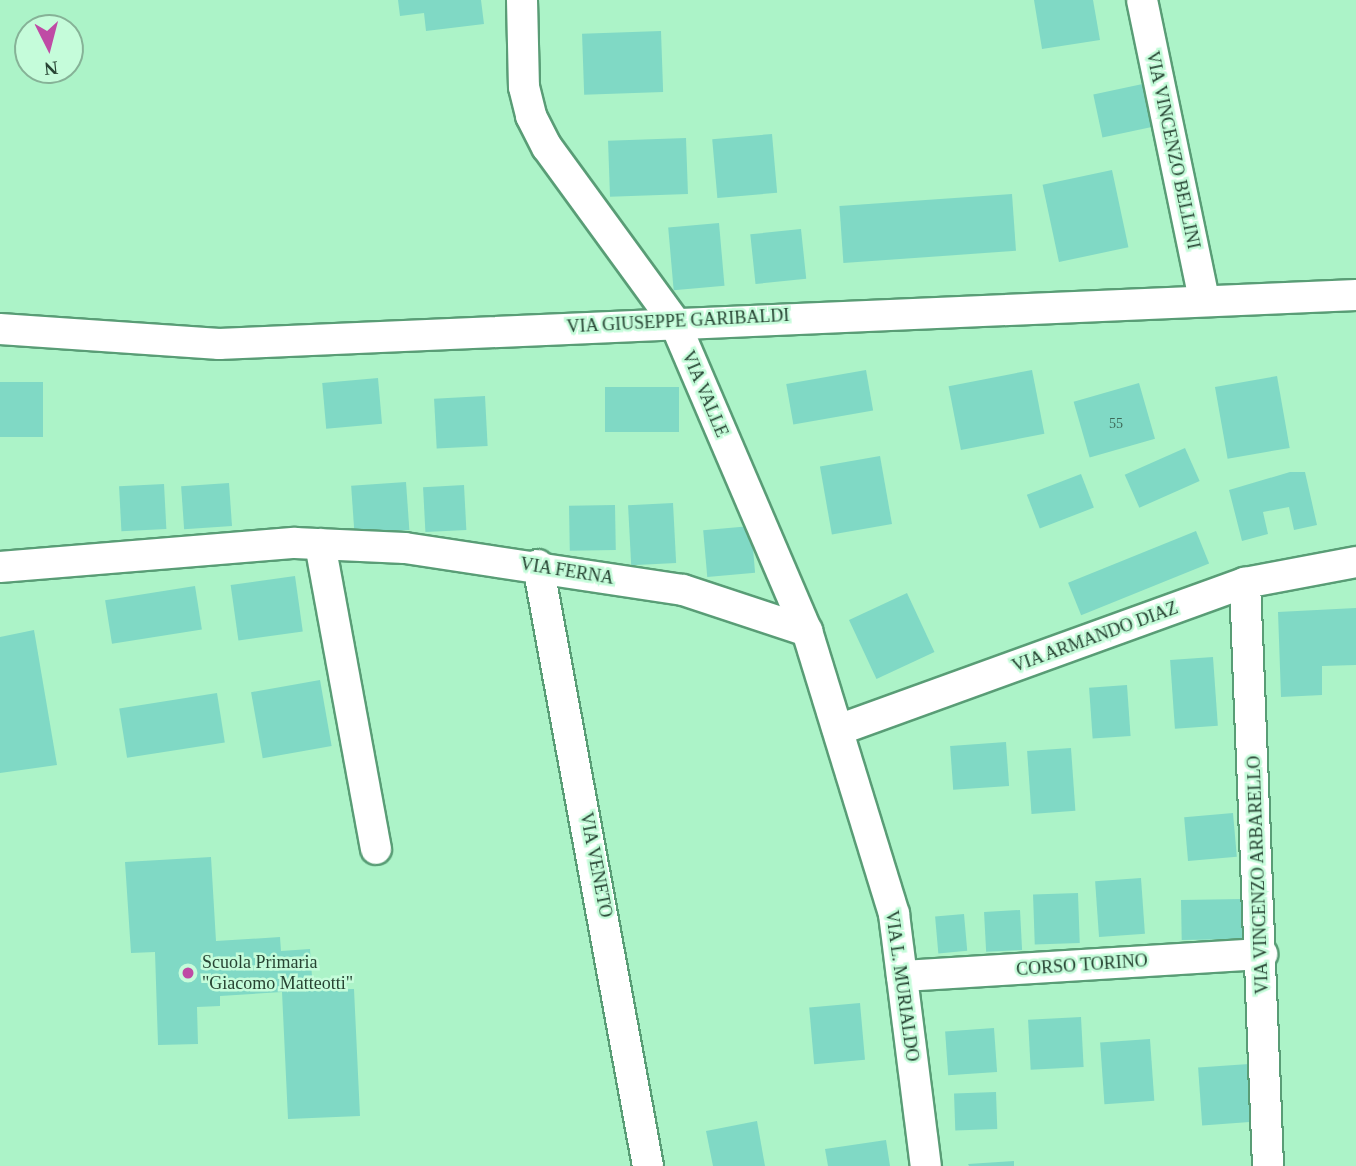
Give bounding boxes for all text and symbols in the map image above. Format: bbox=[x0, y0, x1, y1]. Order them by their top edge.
north arrow bbox=[14, 14, 84, 84]
street label: VIA VINCENZO BELLINI bbox=[1141, 48, 1205, 252]
text: N bbox=[43, 57, 59, 80]
street label: VIA GIUSEPPE GARIBALDI bbox=[566, 304, 790, 338]
street label: VIA VALLE bbox=[677, 347, 733, 441]
house number: 55 bbox=[1109, 416, 1123, 432]
street label: VIA FERNA bbox=[518, 553, 616, 589]
street label: VIA ARMANDO DIAZ bbox=[1008, 597, 1182, 677]
street label: VIA VINCENZO ARBARELLO bbox=[1243, 754, 1273, 996]
street label: VIA VENETO bbox=[575, 810, 617, 920]
street label: VIA L. MURIALDO bbox=[881, 909, 923, 1063]
street label: CORSO TORINO bbox=[1015, 950, 1149, 980]
place label: Scuola Primaria "Giacomo Matteotti" bbox=[202, 952, 353, 995]
marker: Scuola Primaria "Giacomo Matteotti" bbox=[180, 965, 196, 981]

